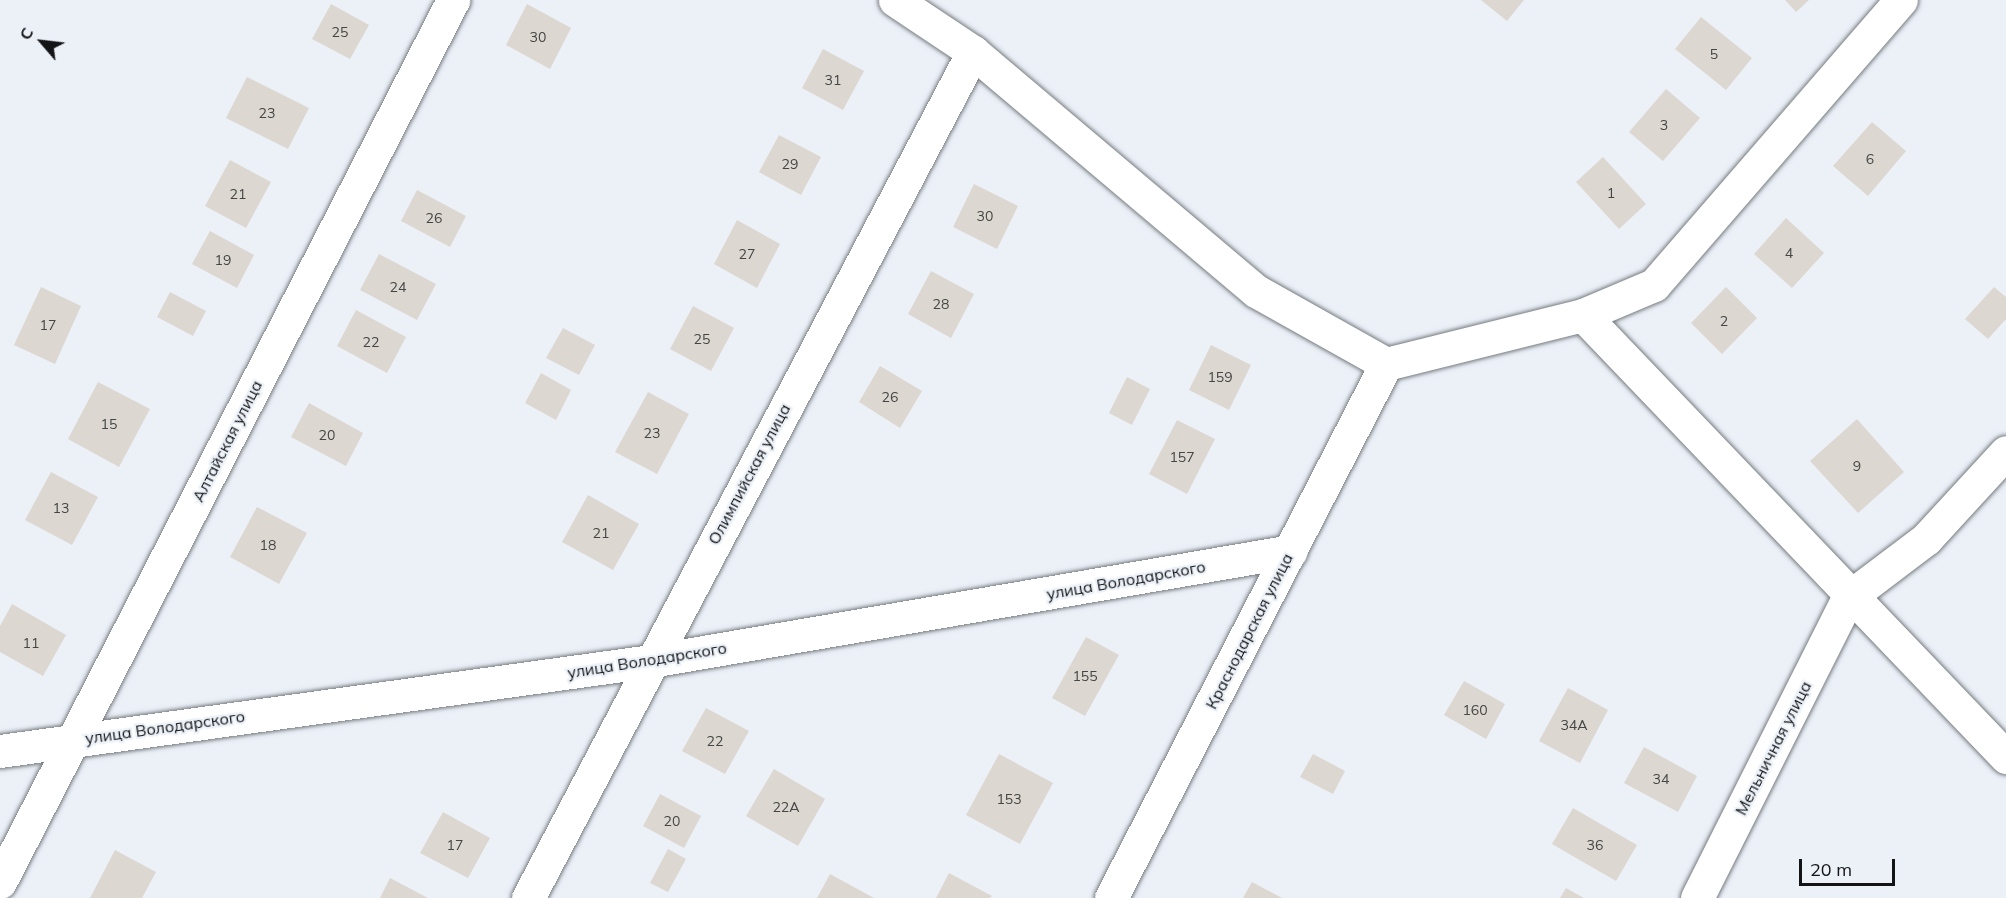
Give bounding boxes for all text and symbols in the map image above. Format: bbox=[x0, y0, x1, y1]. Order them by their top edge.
north arrow bbox=[12, 12, 72, 72]
text: С bbox=[15, 24, 38, 43]
house number: 25 bbox=[332, 24, 348, 40]
house number: 30 bbox=[530, 29, 546, 45]
house number: 5 bbox=[1710, 46, 1718, 62]
house number: 31 bbox=[825, 72, 841, 88]
house number: 23 bbox=[259, 105, 275, 121]
house number: 3 bbox=[1660, 117, 1668, 133]
house number: 6 bbox=[1866, 151, 1874, 167]
house number: 29 bbox=[782, 156, 798, 172]
house number: 1 bbox=[1607, 185, 1615, 201]
house number: 21 bbox=[230, 186, 246, 202]
house number: 30 bbox=[977, 208, 993, 224]
house number: 26 bbox=[426, 210, 442, 226]
house number: 4 bbox=[1785, 245, 1793, 261]
house number: 27 bbox=[739, 246, 755, 262]
house number: 19 bbox=[215, 252, 231, 268]
house number: 24 bbox=[390, 279, 406, 295]
house number: 28 bbox=[933, 296, 949, 312]
house number: 2 bbox=[1720, 313, 1728, 329]
house number: 17 bbox=[40, 317, 56, 333]
house number: 25 bbox=[694, 331, 710, 347]
house number: 22 bbox=[363, 334, 379, 350]
house number: 159 bbox=[1207, 369, 1233, 385]
street label: Алтайская улица bbox=[188, 377, 266, 505]
house number: 26 bbox=[882, 389, 898, 405]
street label: Олимпийская улица bbox=[704, 400, 794, 548]
house number: 15 bbox=[101, 416, 117, 432]
house number: 23 bbox=[644, 425, 660, 441]
house number: 20 bbox=[319, 427, 335, 443]
house number: 157 bbox=[1169, 449, 1195, 465]
house number: 9 bbox=[1853, 458, 1861, 474]
house number: 13 bbox=[53, 500, 69, 516]
house number: 21 bbox=[593, 525, 609, 541]
house number: 18 bbox=[260, 537, 276, 553]
street label: Краснодарская улица bbox=[1201, 550, 1297, 712]
street label: улица Володарского bbox=[1045, 557, 1207, 603]
house number: 11 bbox=[23, 635, 39, 651]
street label: улица Володарского bbox=[566, 638, 728, 682]
house number: 155 bbox=[1072, 668, 1098, 684]
street label: Мельничная улица bbox=[1731, 678, 1815, 818]
house number: 160 bbox=[1462, 702, 1488, 718]
street label: улица Володарского bbox=[84, 706, 246, 748]
house number: 34А bbox=[1560, 717, 1588, 733]
house number: 22 bbox=[707, 733, 723, 749]
house number: 34 bbox=[1653, 771, 1669, 787]
house number: 153 bbox=[996, 791, 1022, 807]
house number: 22А bbox=[772, 799, 800, 815]
house number: 20 bbox=[664, 813, 680, 829]
house number: 17 bbox=[447, 837, 463, 853]
house number: 36 bbox=[1587, 837, 1603, 853]
scale bar bbox=[1802, 847, 1898, 885]
text: 20 m bbox=[1810, 858, 1852, 881]

